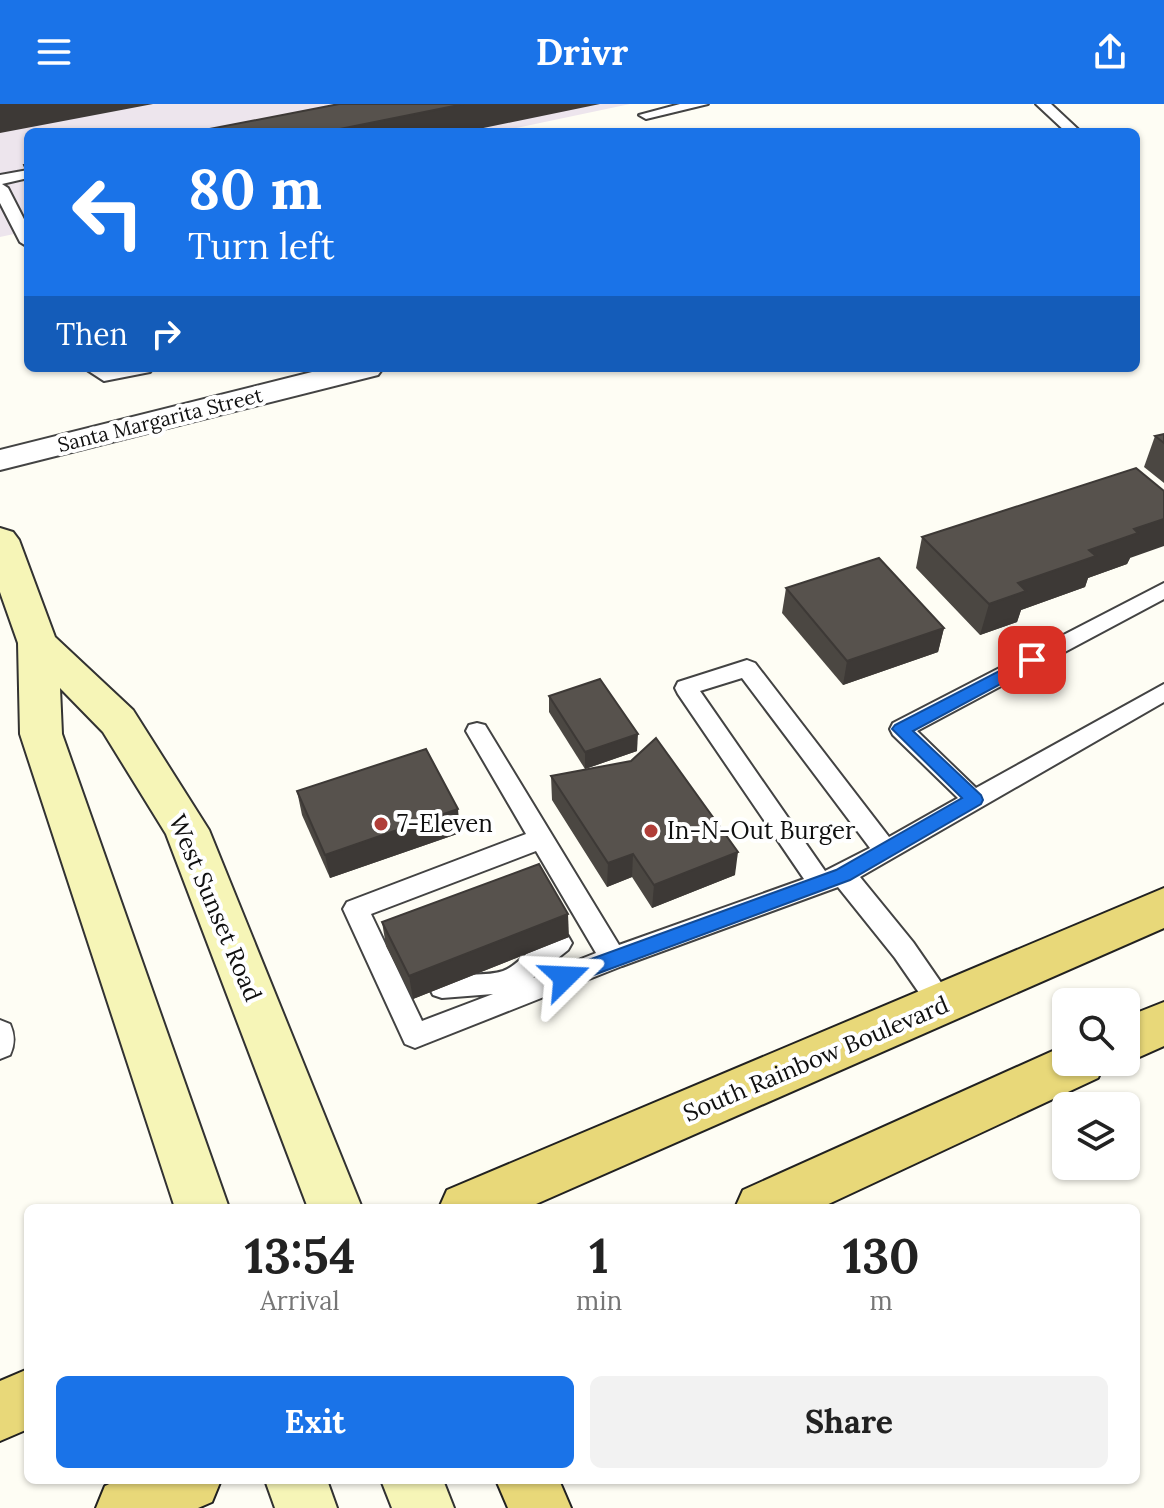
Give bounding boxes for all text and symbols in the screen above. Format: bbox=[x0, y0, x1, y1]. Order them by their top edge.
text: Drivr bbox=[536, 29, 628, 75]
icon: menu bbox=[32, 30, 76, 74]
icon: share bbox=[1088, 30, 1132, 74]
text: 80 m bbox=[188, 153, 322, 224]
icon: left bbox=[56, 160, 160, 264]
text: Turn left bbox=[188, 223, 335, 269]
icon: right bbox=[144, 312, 188, 356]
text: Then bbox=[56, 315, 128, 353]
street label: Santa Margarita Street bbox=[55, 382, 265, 457]
pin bbox=[998, 626, 1066, 694]
icon: arrive bbox=[1010, 638, 1054, 682]
place label: 7-Eleven bbox=[397, 808, 493, 839]
street label: West Sunset Road bbox=[162, 810, 269, 1006]
marker: 7-Eleven bbox=[372, 815, 390, 833]
place label: In-N-Out Burger bbox=[667, 815, 856, 846]
marker: In-N-Out Burger bbox=[642, 822, 660, 840]
position arrow bbox=[523, 935, 607, 1019]
street label: South Rainbow Boulevard bbox=[678, 988, 953, 1129]
map controls bbox=[1052, 988, 1140, 1180]
button: search bbox=[1052, 988, 1140, 1076]
button: layers bbox=[1052, 1092, 1140, 1180]
text: 13:54 bbox=[244, 1225, 355, 1286]
text: 1 bbox=[589, 1225, 609, 1286]
text: 130 bbox=[843, 1225, 920, 1286]
text: Arrival bbox=[260, 1284, 340, 1317]
text: min bbox=[576, 1284, 622, 1317]
text: m bbox=[869, 1284, 893, 1317]
button: Exit bbox=[56, 1376, 574, 1468]
button: Share bbox=[590, 1376, 1108, 1468]

